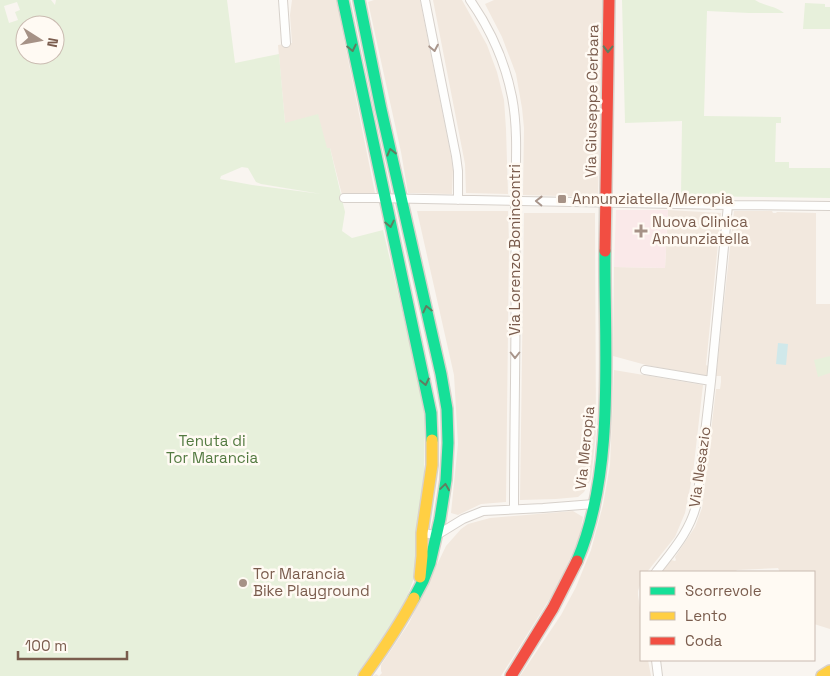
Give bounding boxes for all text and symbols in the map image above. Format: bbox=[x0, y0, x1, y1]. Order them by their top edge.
north arrow bbox=[15, 15, 65, 65]
street label: Via Giuseppe Cerbara bbox=[581, 24, 602, 178]
text: N bbox=[43, 36, 62, 49]
one-way arrow bbox=[347, 43, 357, 52]
one-way arrow bbox=[429, 43, 439, 52]
one-way arrow bbox=[603, 45, 613, 53]
one-way arrow bbox=[386, 147, 397, 156]
street label: Via Lorenzo Bonincontri bbox=[505, 164, 524, 336]
place label: Annunziatella/Meropia bbox=[572, 189, 734, 208]
marker: Annunziatella/Meropia bbox=[556, 193, 568, 205]
one-way arrow bbox=[535, 196, 543, 206]
place label: Nuova Clinica Annunziatella bbox=[652, 212, 750, 248]
one-way arrow bbox=[384, 219, 395, 228]
marker: Nuova Clinica Annunziatella bbox=[634, 224, 648, 238]
one-way arrow bbox=[422, 305, 433, 314]
one-way arrow bbox=[510, 352, 520, 359]
one-way arrow bbox=[419, 378, 430, 387]
street label: Via Meropia bbox=[571, 405, 598, 491]
street label: Via Nesazio bbox=[684, 425, 715, 509]
park label: Tenuta di Tor Marancia bbox=[166, 431, 258, 467]
one-way arrow bbox=[439, 483, 450, 491]
place label: Tor Marancia Bike Playground bbox=[253, 564, 370, 600]
legend bbox=[640, 571, 815, 661]
marker: Tor Marancia Bike Playground bbox=[237, 577, 249, 589]
text: Scorrevole bbox=[685, 581, 762, 600]
text: Lento bbox=[685, 606, 727, 625]
scale bar bbox=[18, 628, 126, 660]
text: Coda bbox=[685, 631, 723, 650]
text: 100 m bbox=[25, 636, 67, 655]

